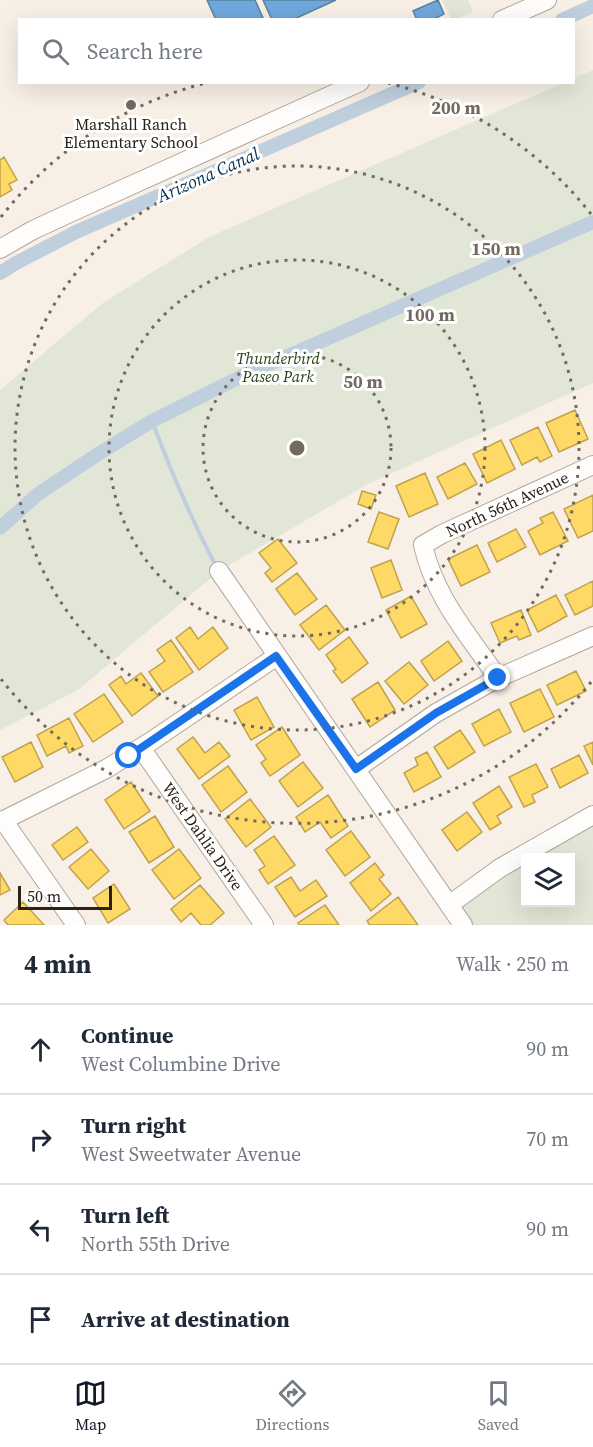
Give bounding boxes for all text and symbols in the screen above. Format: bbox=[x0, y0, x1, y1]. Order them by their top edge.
search box bbox=[18, 18, 575, 84]
icon: search bbox=[39, 35, 72, 68]
text: Search here bbox=[87, 36, 203, 66]
text: 200 m bbox=[431, 95, 481, 120]
marker: Marshall Ranch Elementary School bbox=[124, 98, 138, 112]
place label: Marshall Ranch Elementary School bbox=[64, 113, 198, 153]
water label: Arizona Canal bbox=[152, 141, 263, 209]
text: 150 m bbox=[471, 236, 521, 261]
text: 100 m bbox=[405, 302, 455, 327]
park label: Thunderbird Paseo Park bbox=[236, 347, 320, 387]
text: 50 m bbox=[343, 369, 383, 394]
centre of rings bbox=[287, 438, 307, 458]
street label: North 56th Avenue bbox=[442, 466, 572, 542]
route end bbox=[484, 664, 510, 690]
route start bbox=[115, 742, 141, 768]
street label: West Dahlia Drive bbox=[157, 778, 249, 894]
map controls bbox=[521, 853, 575, 907]
button: layers bbox=[521, 853, 575, 907]
scale bar bbox=[18, 883, 112, 910]
text: 50 m bbox=[27, 885, 61, 907]
text: 4 min bbox=[24, 946, 91, 982]
text: Walk · 250 m bbox=[456, 950, 569, 978]
text: Continue bbox=[81, 1020, 174, 1050]
icon: ahead bbox=[24, 1033, 57, 1066]
text: 90 m bbox=[526, 1035, 569, 1063]
text: West Columbine Drive bbox=[81, 1050, 280, 1078]
text: Turn right bbox=[81, 1110, 186, 1140]
icon: right bbox=[24, 1123, 57, 1156]
text: 70 m bbox=[526, 1125, 569, 1153]
text: West Sweetwater Avenue bbox=[81, 1140, 301, 1168]
text: Turn left bbox=[81, 1200, 169, 1230]
icon: left bbox=[24, 1213, 57, 1246]
text: 90 m bbox=[526, 1215, 569, 1243]
text: North 55th Drive bbox=[81, 1230, 230, 1258]
icon: arrive bbox=[24, 1303, 57, 1336]
text: Arrive at destination bbox=[81, 1304, 290, 1334]
tab: Map bbox=[74, 1377, 107, 1435]
tab: Directions bbox=[255, 1377, 330, 1435]
tab: Saved bbox=[478, 1377, 519, 1435]

